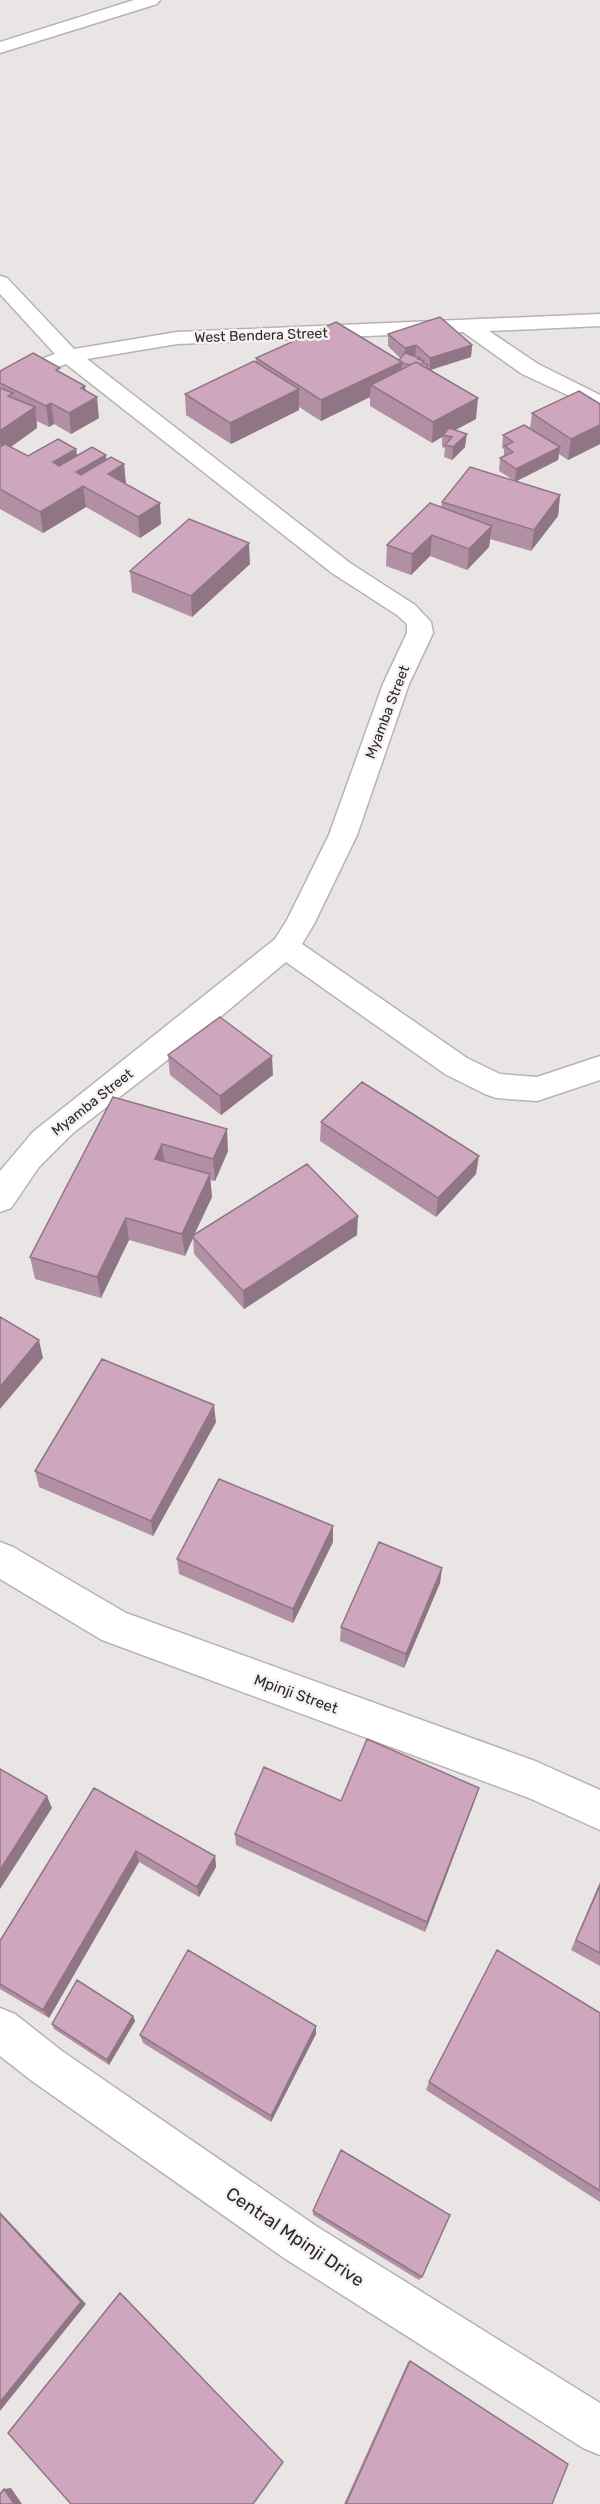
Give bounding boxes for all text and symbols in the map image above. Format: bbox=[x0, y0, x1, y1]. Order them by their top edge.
street label: West Bendera Street bbox=[194, 325, 329, 346]
street label: Myamba Street bbox=[362, 663, 413, 761]
street label: Myamba Street bbox=[48, 1065, 137, 1139]
street label: Mpinji Street bbox=[252, 1670, 341, 1718]
street label: Central Mpinji Drive bbox=[222, 2183, 368, 2291]

